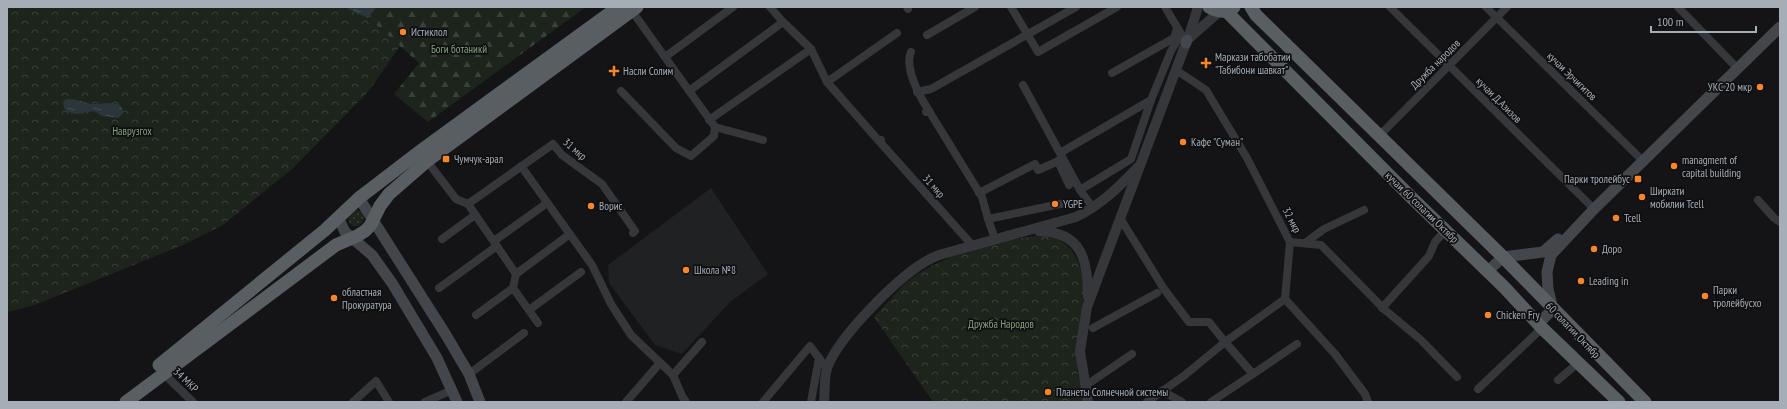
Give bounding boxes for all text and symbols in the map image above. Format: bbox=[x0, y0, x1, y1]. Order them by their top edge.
scale bar bbox=[1651, 8, 1756, 34]
text: 100 m bbox=[1657, 14, 1684, 29]
place label: Истиклол bbox=[411, 25, 447, 39]
marker: Истиклол bbox=[398, 27, 408, 37]
street label: Дружба народов bbox=[1407, 36, 1463, 92]
park label: Боги ботаникй bbox=[431, 42, 487, 56]
street label: кучаи Эрчигитов bbox=[1544, 49, 1600, 104]
place label: Маркази табобатии "Табибони шавкат" bbox=[1215, 50, 1291, 77]
marker: Маркази табобатии "Табибони шавкат" bbox=[1200, 57, 1212, 69]
place label: Насли Солим bbox=[623, 64, 674, 78]
marker: Насли Солим bbox=[608, 65, 620, 77]
street label: кучаи Д.Азизов bbox=[1473, 74, 1525, 126]
place label: УКС 20 мкр bbox=[1708, 80, 1752, 94]
marker: УКС 20 мкр bbox=[1755, 82, 1765, 92]
park label: Наврузгох bbox=[112, 124, 152, 138]
street label: 31 мкр bbox=[560, 135, 590, 163]
place label: Кафе "Суман" bbox=[1191, 135, 1243, 149]
marker: Кафе "Суман" bbox=[1178, 137, 1188, 147]
place label: Чумчук-арал bbox=[454, 152, 503, 166]
place label: managment of capital building bbox=[1682, 153, 1741, 180]
marker: Чумчук-арал bbox=[441, 154, 451, 164]
marker: managment of capital building bbox=[1669, 161, 1679, 171]
street label: кучаи 60 солагии Октябр bbox=[1382, 168, 1462, 246]
street label: 31 мкр bbox=[920, 171, 948, 201]
place label: Парки тролейбус bbox=[1564, 172, 1630, 186]
marker: Парки тролейбус bbox=[1633, 174, 1643, 184]
place label: Ширкати мобилии Tcell bbox=[1650, 184, 1704, 211]
marker: Ширкати мобилии Tcell bbox=[1637, 192, 1647, 202]
place label: YGPE bbox=[1063, 197, 1083, 211]
place label: Ворис bbox=[599, 199, 623, 213]
marker: YGPE bbox=[1050, 199, 1060, 209]
marker: Ворис bbox=[586, 201, 596, 211]
street label: 32 мкр bbox=[1280, 205, 1304, 235]
place label: Tcell bbox=[1624, 211, 1642, 225]
marker: Tcell bbox=[1611, 213, 1621, 223]
place label: Доро bbox=[1602, 242, 1622, 256]
marker: Доро bbox=[1589, 244, 1599, 254]
place label: Школа №8 bbox=[694, 263, 736, 277]
marker: Школа №8 bbox=[681, 265, 691, 275]
place label: Leading in bbox=[1589, 274, 1628, 288]
marker: Leading in bbox=[1576, 276, 1586, 286]
place label: Парки тролейбусхо bbox=[1713, 283, 1762, 310]
place label: областная Прокуратура bbox=[342, 285, 392, 312]
marker: Парки тролейбусхо bbox=[1700, 291, 1710, 301]
marker: областная Прокуратура bbox=[329, 293, 339, 303]
street label: 60 солагии Октябр bbox=[1543, 299, 1603, 361]
place label: Chicken Fry bbox=[1496, 308, 1541, 322]
marker: Chicken Fry bbox=[1483, 310, 1493, 320]
park label: Дружба Народов bbox=[968, 317, 1035, 331]
street label: 34 МКР bbox=[170, 365, 202, 395]
place label: Планеты Солнечной системы bbox=[1056, 385, 1168, 399]
marker: Планеты Солнечной системы bbox=[1043, 387, 1053, 397]

